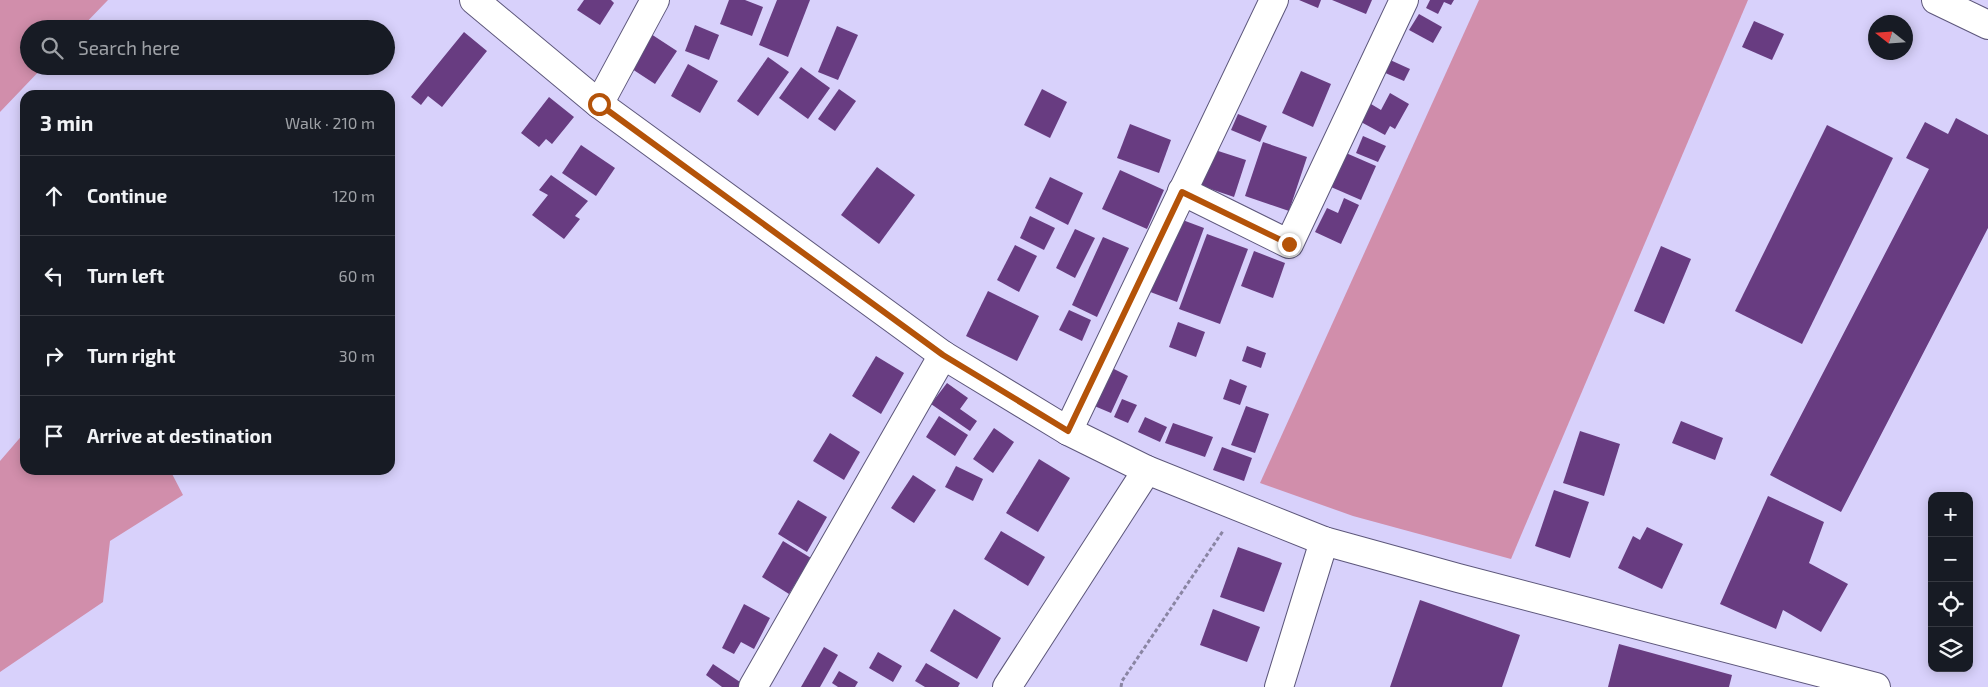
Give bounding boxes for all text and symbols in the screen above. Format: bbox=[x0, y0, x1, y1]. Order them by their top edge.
north arrow bbox=[1868, 15, 1913, 60]
search box bbox=[20, 20, 395, 75]
icon: search bbox=[38, 34, 66, 62]
text: Search here bbox=[78, 36, 180, 59]
route start bbox=[588, 93, 611, 116]
text: 3 min bbox=[40, 110, 93, 135]
text: Walk · 210 m bbox=[285, 113, 375, 132]
icon: ahead bbox=[40, 182, 68, 210]
text: Continue bbox=[87, 184, 167, 207]
text: 120 m bbox=[332, 186, 375, 205]
route end bbox=[1278, 233, 1301, 256]
icon: left bbox=[40, 262, 68, 290]
text: Turn left bbox=[87, 264, 164, 287]
text: 60 m bbox=[339, 266, 375, 285]
icon: right bbox=[40, 342, 68, 370]
text: Turn right bbox=[87, 344, 175, 367]
text: 30 m bbox=[339, 346, 375, 365]
icon: arrive bbox=[40, 422, 68, 450]
text: Arrive at destination bbox=[87, 424, 272, 447]
map controls bbox=[1928, 492, 1973, 672]
button: + bbox=[1928, 492, 1973, 537]
button: − bbox=[1928, 537, 1973, 582]
button: locate bbox=[1928, 582, 1973, 627]
button: layers bbox=[1928, 627, 1973, 672]

